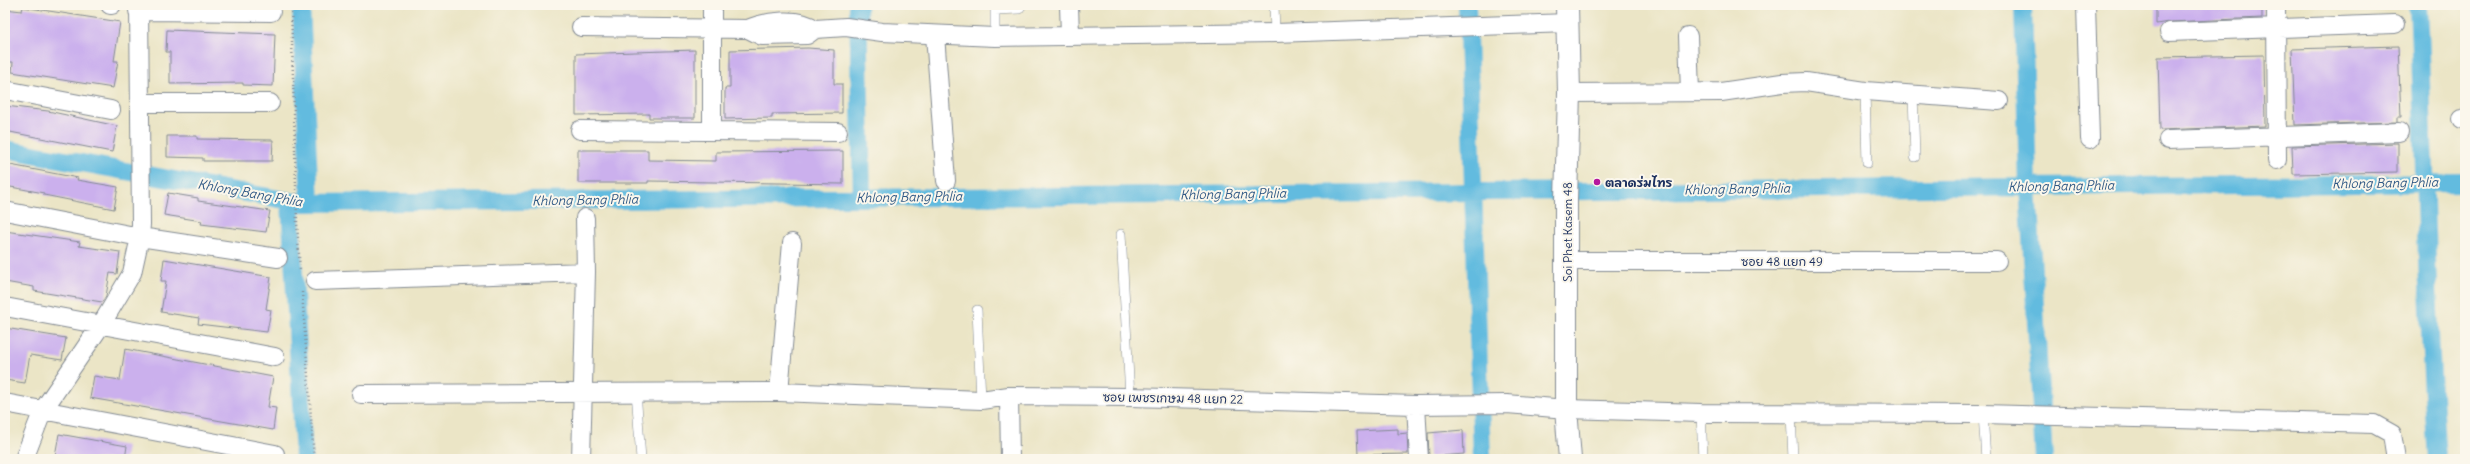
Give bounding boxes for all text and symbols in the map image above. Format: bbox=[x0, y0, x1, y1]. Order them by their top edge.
water label: Khlong Bang Phlia bbox=[2332, 174, 2439, 192]
water label: Khlong Bang Phlia bbox=[196, 175, 304, 211]
place label: ตลาดร่มไทร bbox=[1605, 175, 1673, 190]
marker: ตลาดร่มไทร bbox=[1592, 177, 1602, 187]
water label: Khlong Bang Phlia bbox=[2008, 177, 2115, 195]
water label: Khlong Bang Phlia bbox=[1684, 180, 1791, 198]
street label: Soi Phet Kasem 48 bbox=[1560, 182, 1575, 282]
water label: Khlong Bang Phlia bbox=[1180, 185, 1287, 203]
water label: Khlong Bang Phlia bbox=[856, 188, 963, 206]
water label: Khlong Bang Phlia bbox=[532, 191, 639, 209]
street label: ซอย 48 แยก 49 bbox=[1741, 254, 1823, 269]
street label: ซอย เพชรเกษม 48 แยก 22 bbox=[1103, 389, 1244, 407]

